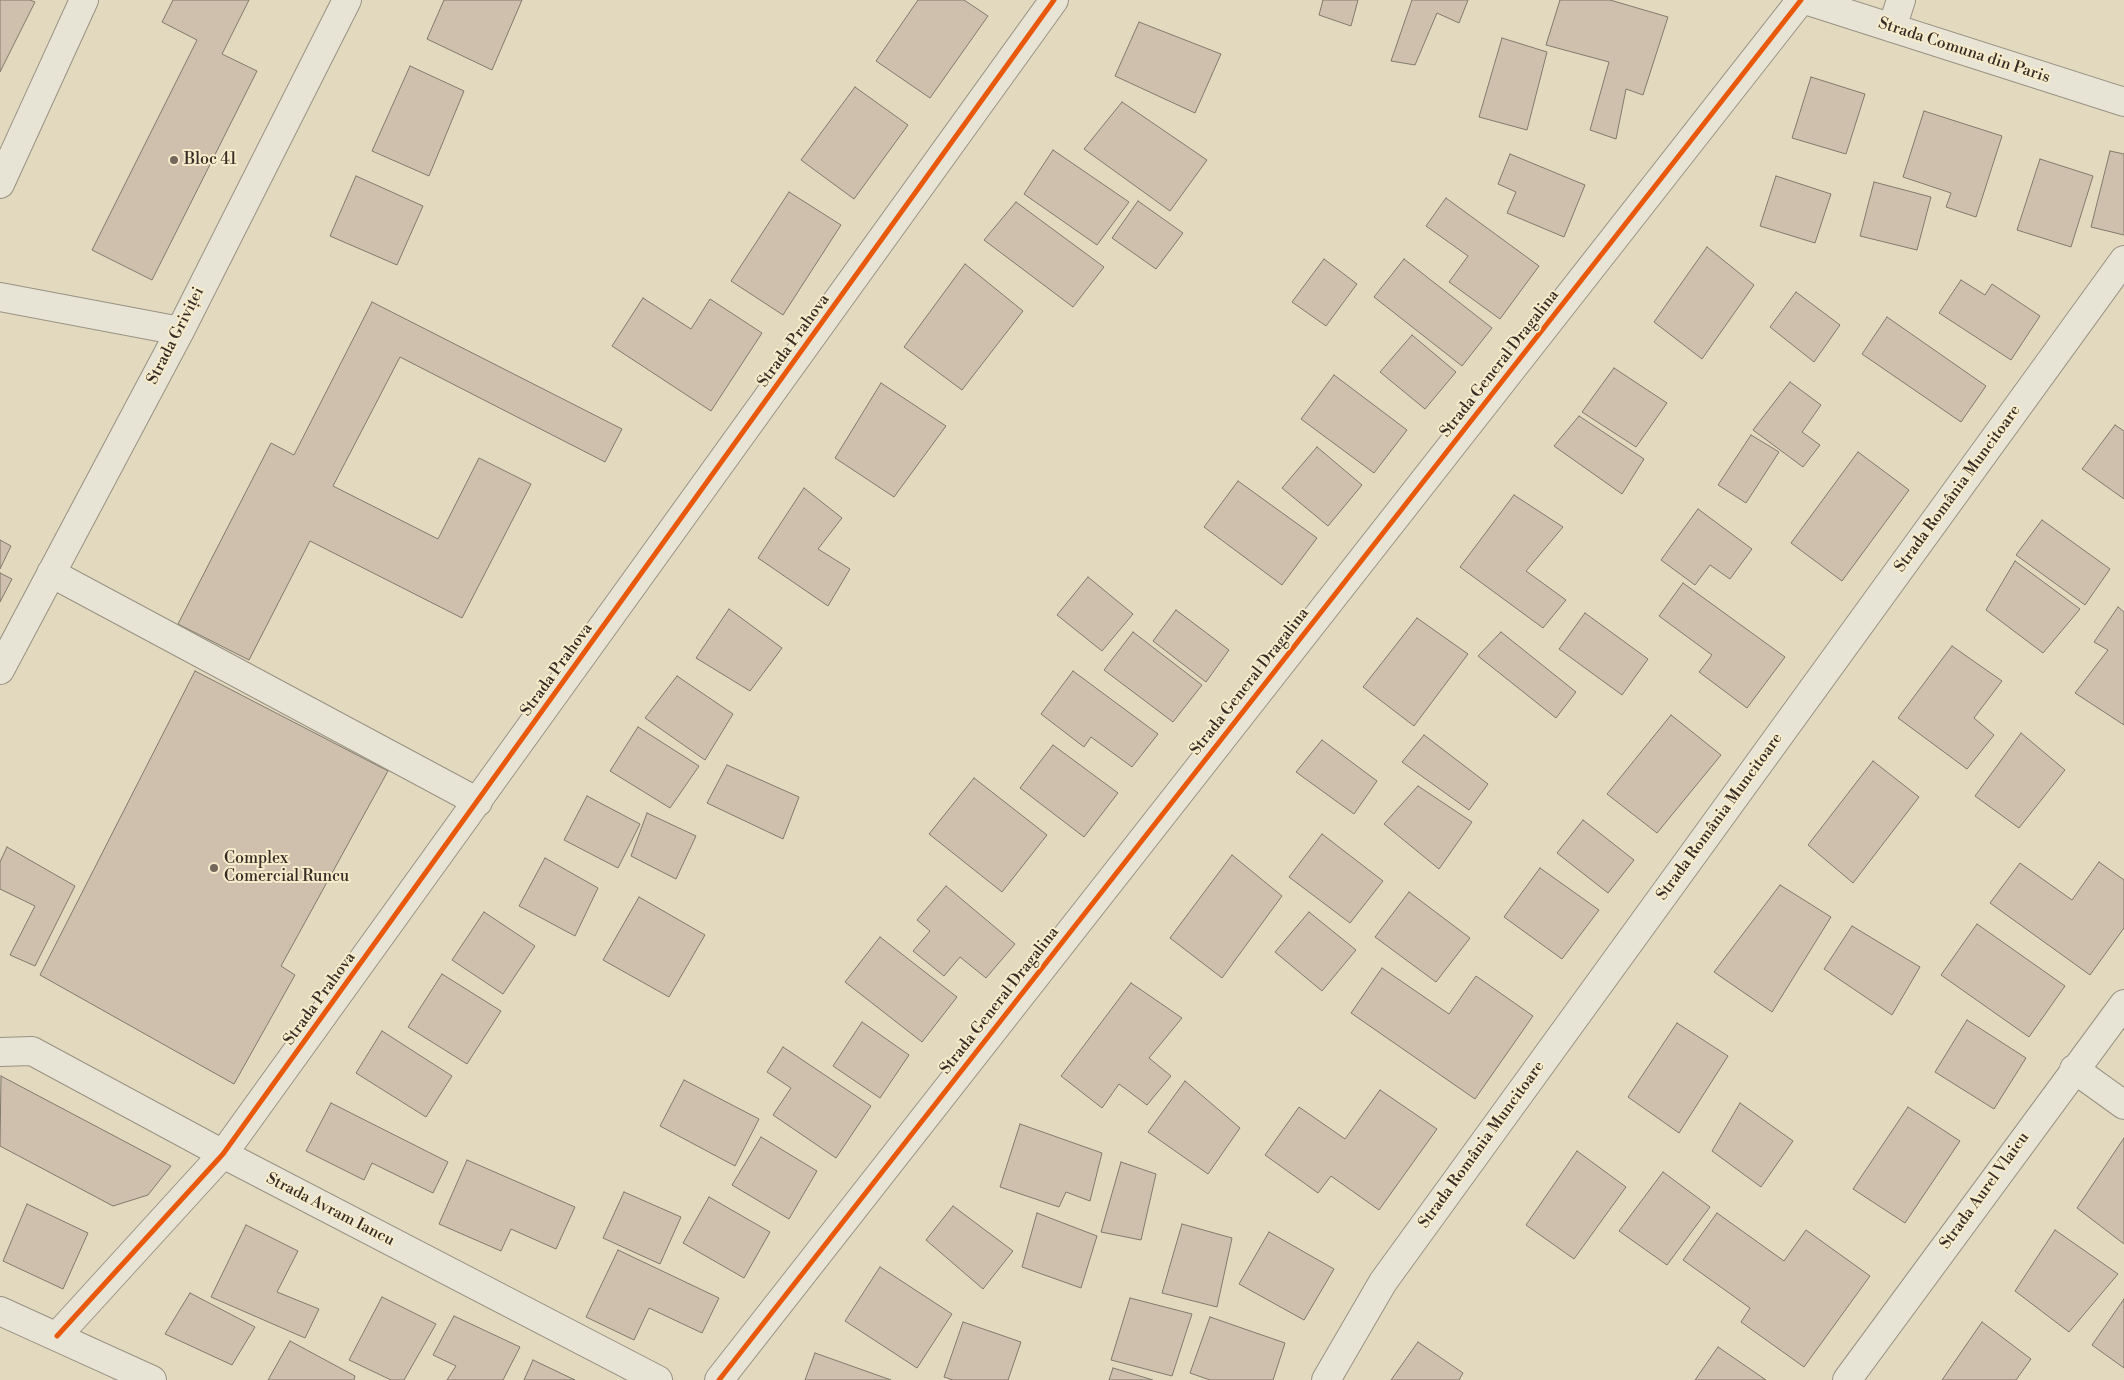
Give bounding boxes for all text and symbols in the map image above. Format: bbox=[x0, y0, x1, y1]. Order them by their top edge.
street label: Strada Comuna din Paris bbox=[1876, 14, 2052, 88]
place label: Bloc 41 bbox=[184, 150, 237, 170]
marker: Bloc 41 bbox=[168, 154, 180, 166]
street label: Strada Griviței bbox=[143, 284, 209, 388]
street label: Strada General Dragalina bbox=[1436, 286, 1564, 442]
street label: Strada Prahova bbox=[754, 291, 834, 391]
street label: Strada România Muncitoare bbox=[1891, 402, 2025, 576]
street label: Strada General Dragalina bbox=[1186, 604, 1314, 760]
street label: Strada Prahova bbox=[517, 620, 597, 720]
street label: Strada România Muncitoare bbox=[1653, 730, 1787, 904]
place label: Complex Comercial Runcu bbox=[224, 849, 349, 887]
marker: Complex Comercial Runcu bbox=[208, 862, 220, 874]
street label: Strada General Dragalina bbox=[936, 923, 1064, 1079]
street label: Strada Prahova bbox=[280, 949, 360, 1049]
street label: Strada România Muncitoare bbox=[1415, 1058, 1549, 1232]
street label: Strada Aurel Vlaicu bbox=[1936, 1129, 2034, 1253]
street label: Strada Avram Iancu bbox=[263, 1169, 397, 1251]

